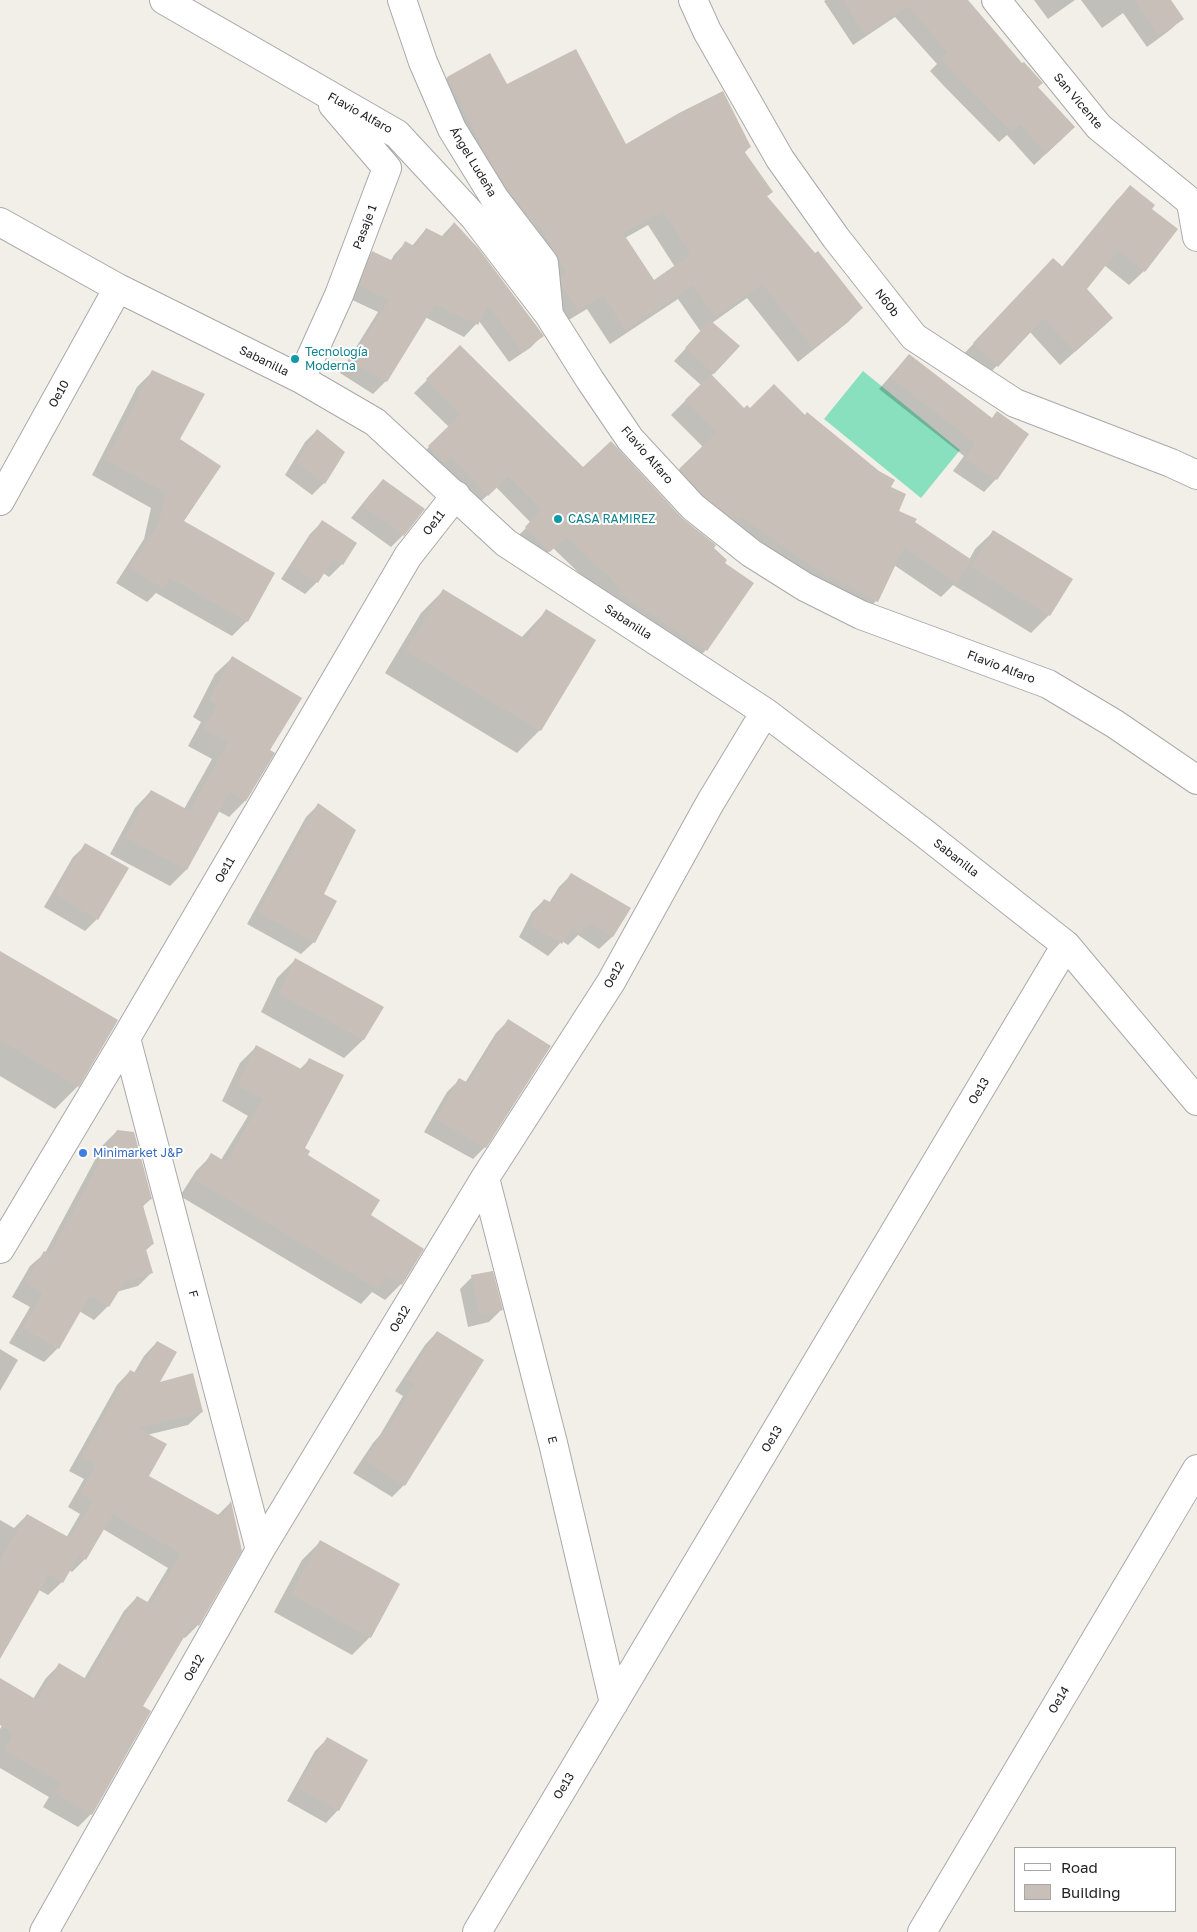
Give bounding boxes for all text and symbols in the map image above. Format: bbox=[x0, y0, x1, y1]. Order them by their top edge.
street label: San Vicente bbox=[1050, 70, 1106, 132]
street label: Flavio Alfaro bbox=[325, 89, 395, 137]
street label: Ángel Ludeña bbox=[446, 124, 500, 200]
street label: Pasaje 1 bbox=[350, 203, 380, 251]
street label: N60b bbox=[872, 286, 902, 320]
street label: Sabanilla bbox=[237, 343, 291, 379]
place label: Tecnología Moderna bbox=[305, 345, 368, 373]
marker: Tecnología Moderna bbox=[289, 353, 301, 365]
street label: Oe10 bbox=[46, 378, 72, 410]
street label: Flavio Alfaro bbox=[618, 423, 676, 487]
street label: Oe11 bbox=[420, 508, 448, 538]
place label: CASA RAMIREZ bbox=[568, 512, 655, 526]
marker: CASA RAMIREZ bbox=[552, 513, 564, 525]
street label: Sabanilla bbox=[602, 601, 654, 643]
street label: Flavio Alfaro bbox=[965, 647, 1037, 687]
street label: Sabanilla bbox=[930, 836, 982, 880]
street label: Oe11 bbox=[212, 855, 238, 885]
street label: Oe12 bbox=[601, 959, 627, 991]
street label: Oe13 bbox=[965, 1075, 993, 1107]
place label: Minimarket J&P bbox=[93, 1146, 183, 1160]
marker: Minimarket J&P bbox=[77, 1147, 89, 1159]
street label: F bbox=[185, 1289, 201, 1299]
street label: Oe12 bbox=[386, 1303, 414, 1335]
street label: Oe13 bbox=[758, 1423, 786, 1455]
street label: E bbox=[544, 1435, 560, 1445]
street label: Oe12 bbox=[181, 1652, 207, 1684]
street label: Oe14 bbox=[1045, 1684, 1073, 1716]
street label: Oe13 bbox=[550, 1770, 578, 1802]
legend bbox=[1014, 1847, 1177, 1912]
text: Road bbox=[1061, 1858, 1098, 1876]
text: Building bbox=[1061, 1883, 1121, 1901]

